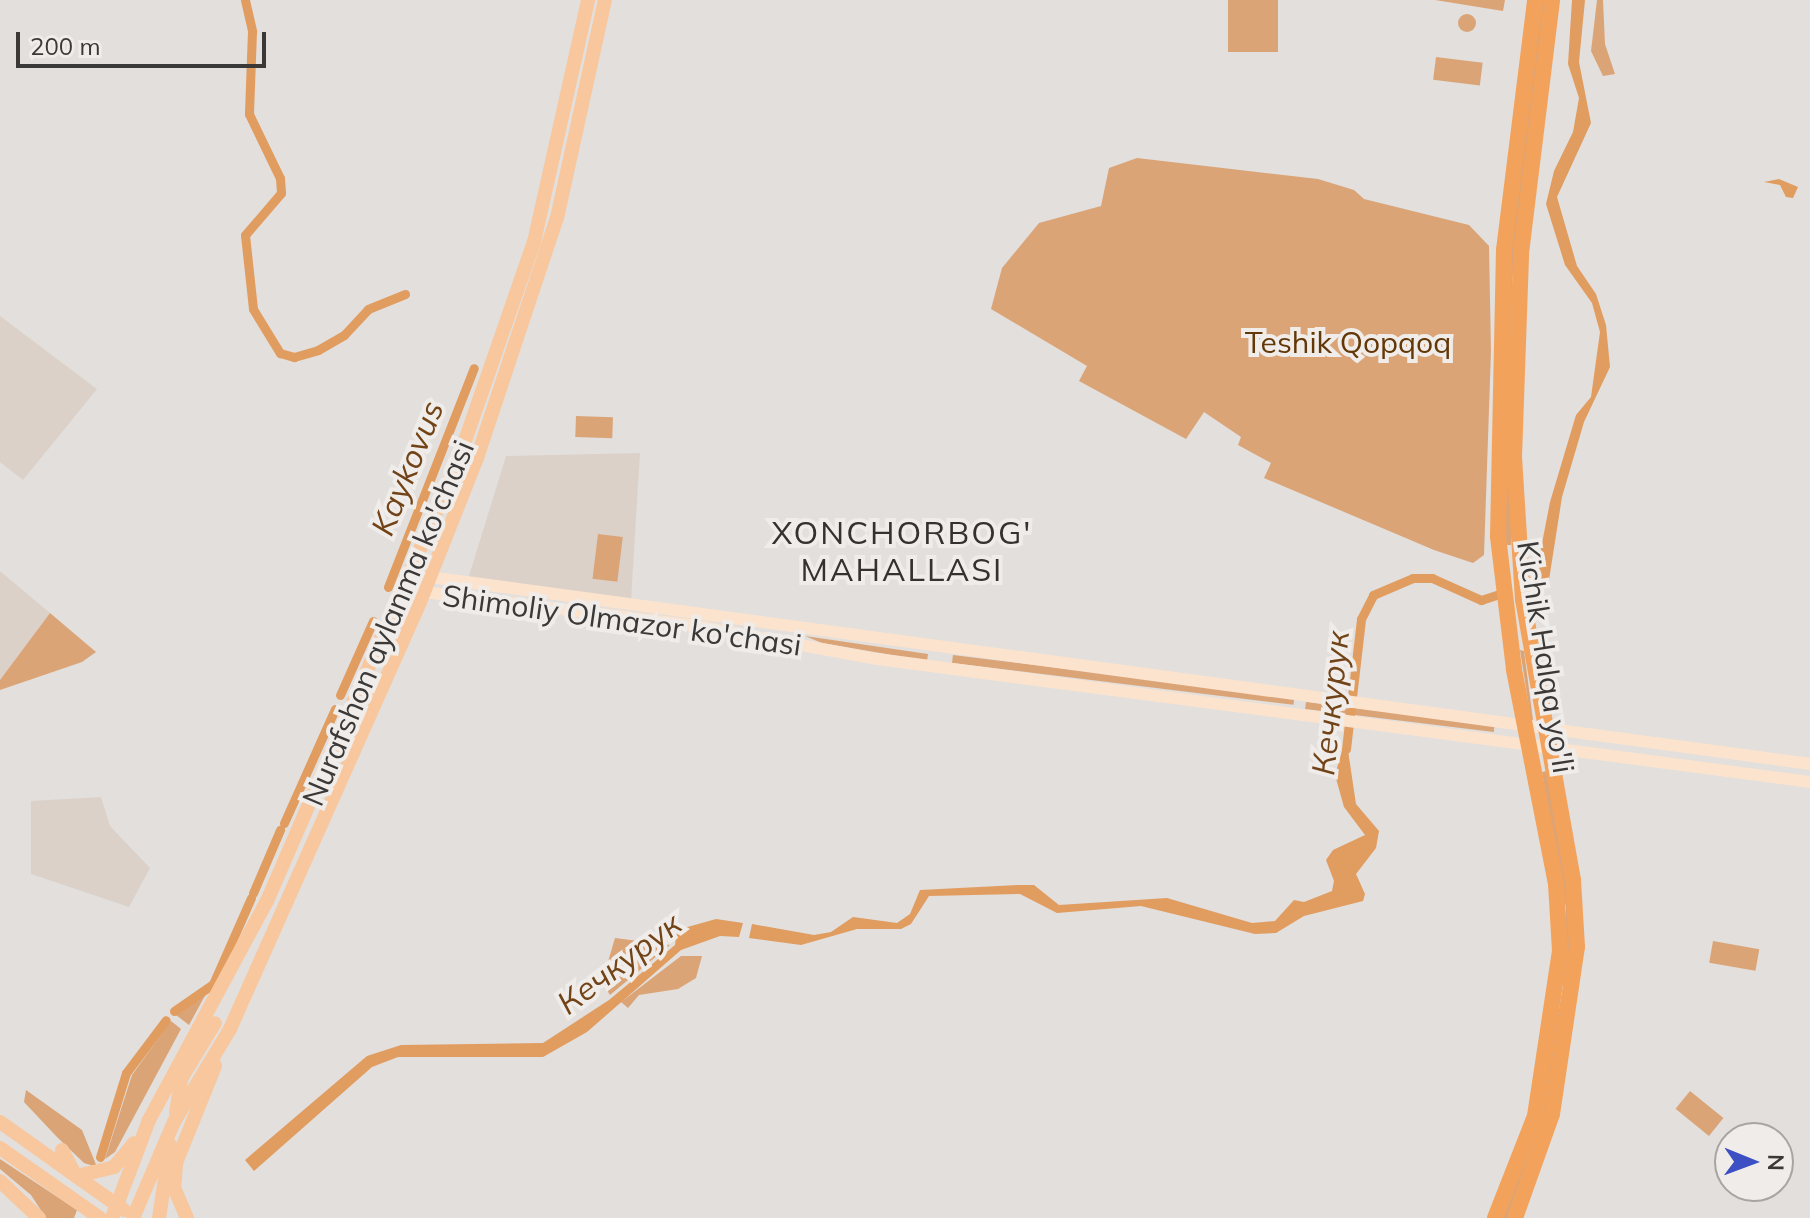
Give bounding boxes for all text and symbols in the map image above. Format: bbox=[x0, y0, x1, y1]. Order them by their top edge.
scale bar bbox=[20, 16, 270, 66]
text: 200 m bbox=[30, 31, 101, 61]
park label: Teshik Qopqoq bbox=[1245, 324, 1451, 360]
water label: Kaykovus bbox=[363, 395, 451, 541]
street label: Nurafshon aylanma ko'chasi bbox=[295, 435, 481, 811]
district label: XONCHORBOG' MAHALLASI bbox=[772, 514, 1032, 589]
street label: Kichik Halqa yo'li bbox=[1510, 538, 1582, 776]
street label: Shimoliy Olmazor ko'chasi bbox=[440, 577, 804, 663]
water label: Кечкурук bbox=[1303, 629, 1357, 777]
water label: Кечкурук bbox=[550, 904, 688, 1022]
north arrow bbox=[1714, 1122, 1794, 1202]
text: N bbox=[1762, 1154, 1790, 1171]

